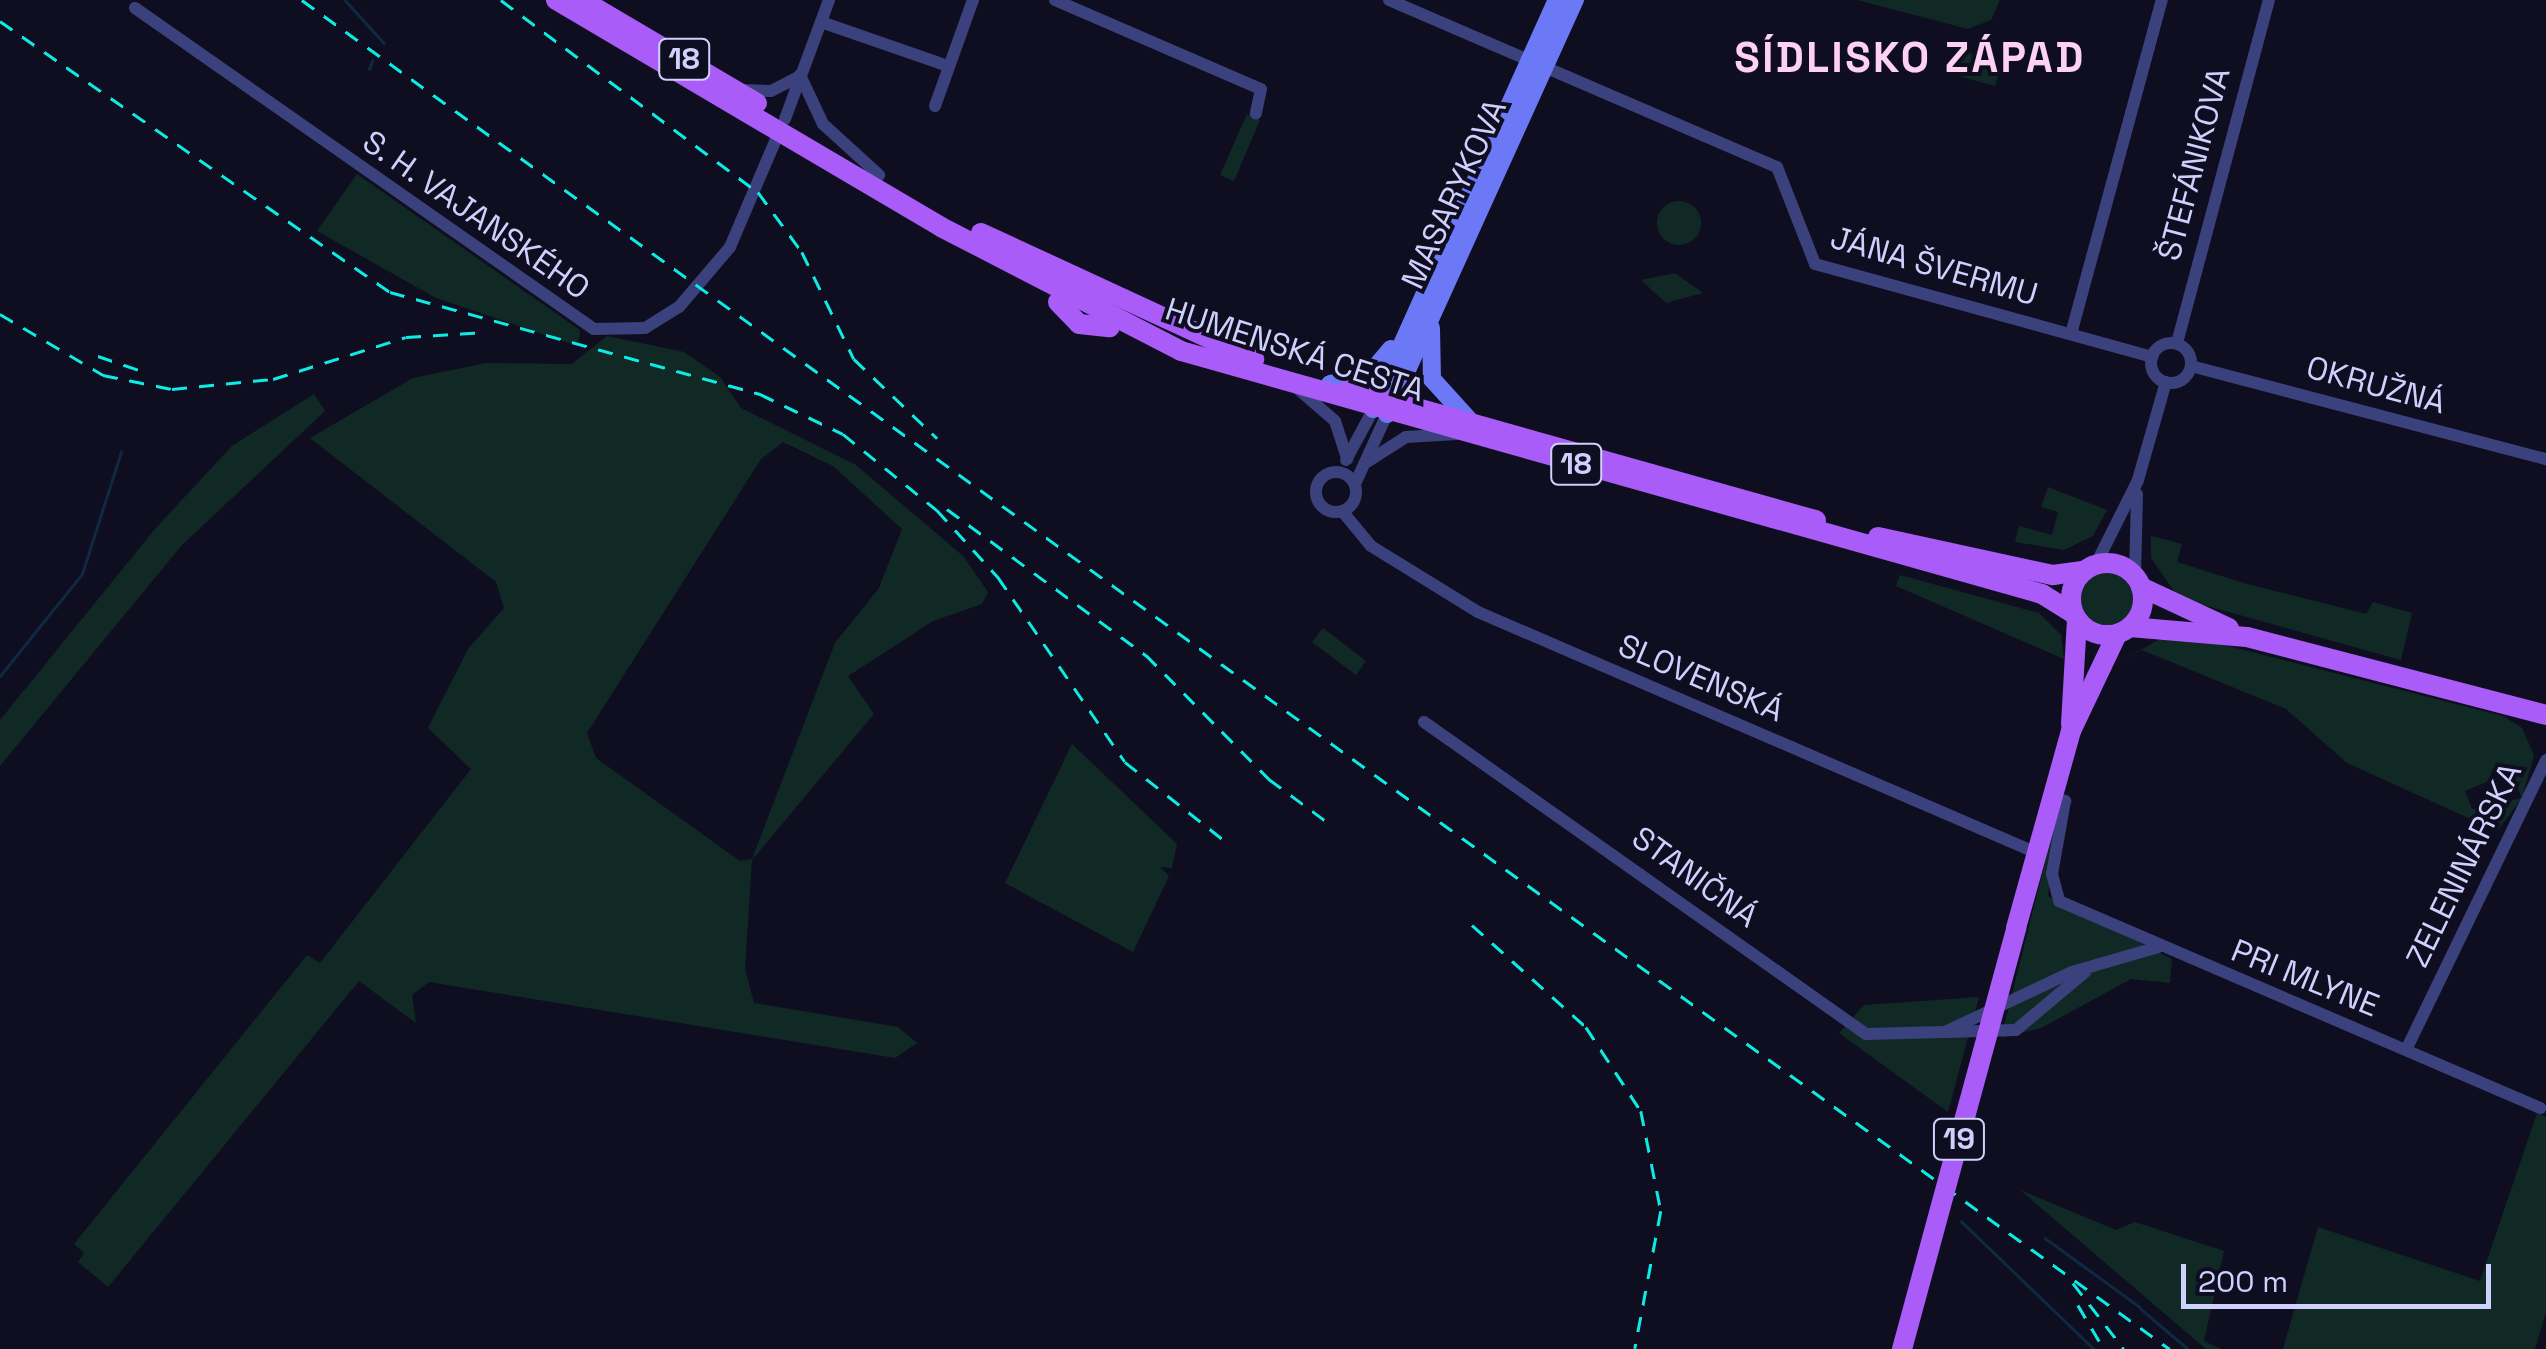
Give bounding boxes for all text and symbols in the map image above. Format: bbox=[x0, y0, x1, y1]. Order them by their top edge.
district label: SÍDLISKO ZÁPAD bbox=[1734, 33, 2086, 83]
road number: 18 bbox=[656, 34, 712, 84]
street label: ŠTEFÁNIKOVA bbox=[2150, 63, 2238, 265]
street label: MASARYKOVA bbox=[1393, 93, 1515, 295]
street label: S. H. VAJANSKÉHO bbox=[354, 122, 598, 308]
street label: JÁNA ŠVERMU bbox=[1826, 218, 2042, 314]
street label: HUMENSKÁ CESTA bbox=[1160, 290, 1430, 410]
street label: OKRUŽNÁ bbox=[2302, 348, 2450, 422]
road number: 18 bbox=[1548, 439, 1604, 489]
street label: SLOVENSKÁ bbox=[1613, 626, 1789, 730]
street label: ZELENINÁRSKA bbox=[2398, 757, 2530, 973]
street label: STANIČNÁ bbox=[1625, 818, 1765, 936]
street label: PRI MLYNE bbox=[2226, 931, 2384, 1025]
road number: 19 bbox=[1932, 1114, 1986, 1164]
scale bar bbox=[2186, 1244, 2496, 1306]
text: 200 m bbox=[2198, 1262, 2288, 1301]

